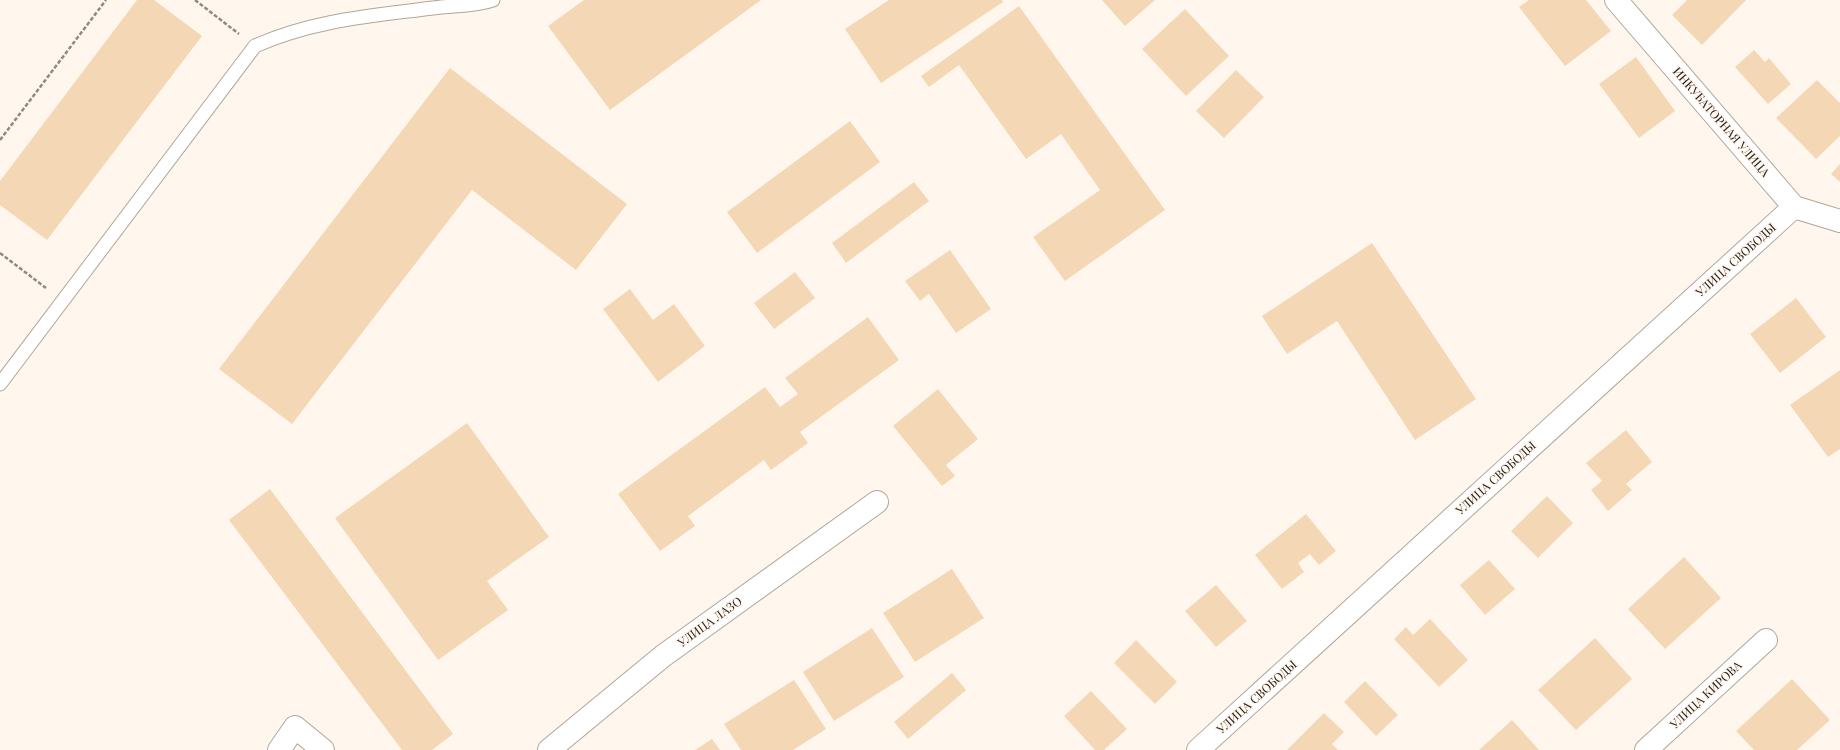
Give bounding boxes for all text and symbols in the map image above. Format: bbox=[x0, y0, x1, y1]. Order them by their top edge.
street label: ИНКУБАТОРНАЯ УЛИЦА bbox=[1670, 63, 1774, 180]
street label: УЛИЦА СВОБОДЫ bbox=[1691, 219, 1779, 300]
street label: УЛИЦА СВОБОДЫ bbox=[1451, 437, 1539, 518]
street label: УЛИЦА ЛАЗО bbox=[673, 592, 745, 650]
street label: УЛИЦА СВОБОДЫ bbox=[1212, 656, 1300, 737]
street label: УЛИЦА КИРОВА bbox=[1665, 657, 1745, 732]

